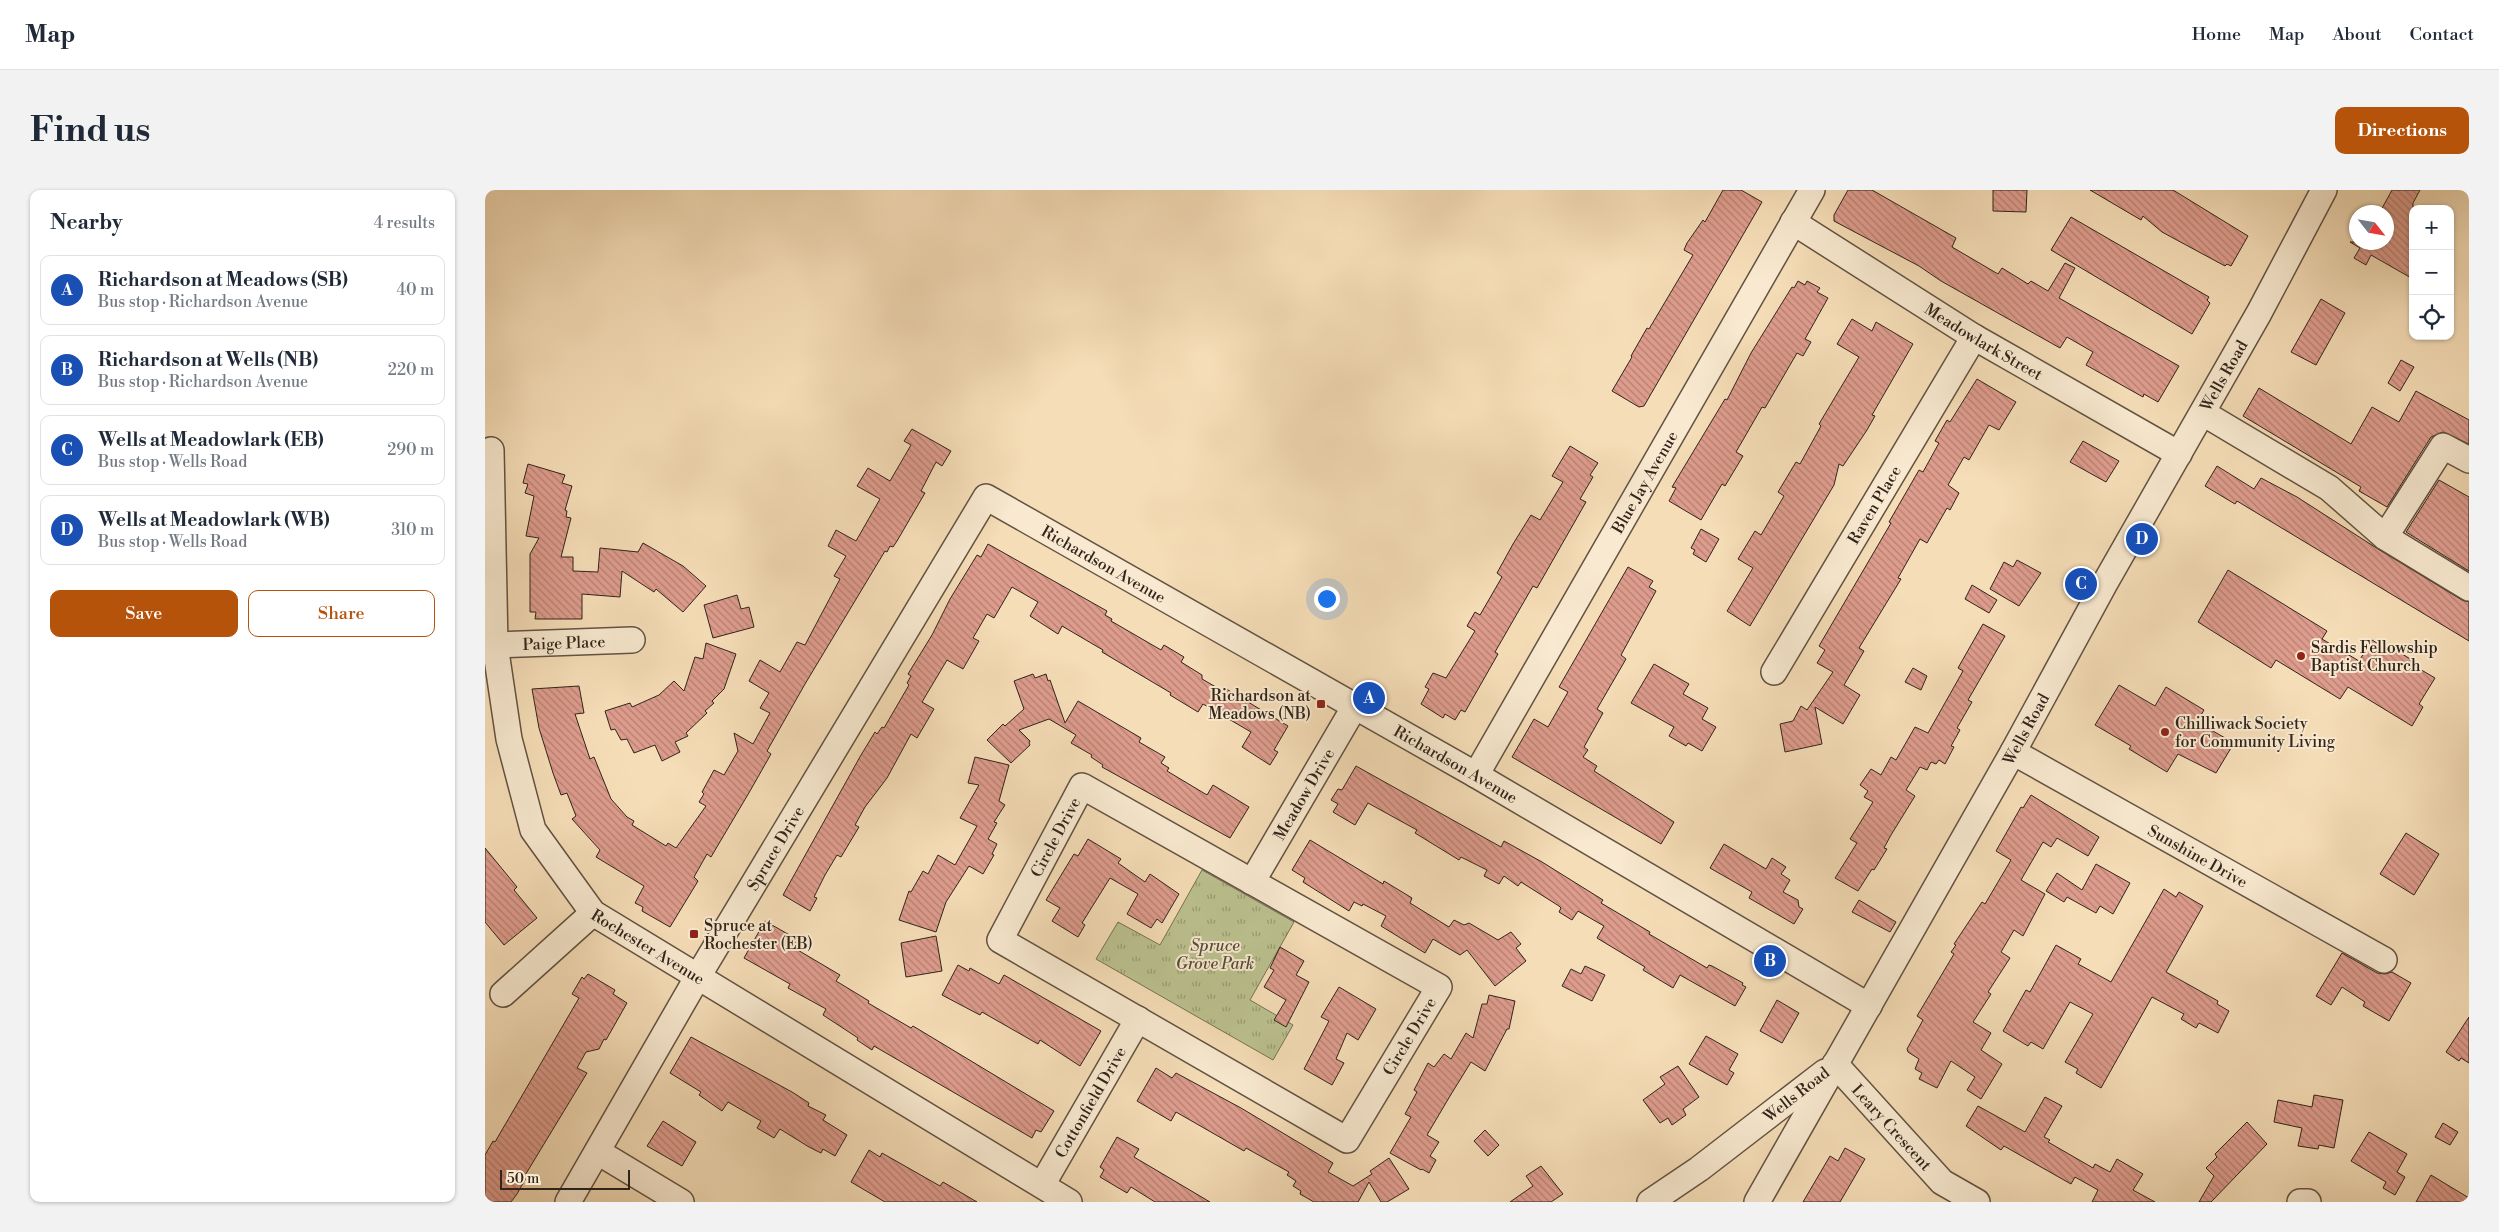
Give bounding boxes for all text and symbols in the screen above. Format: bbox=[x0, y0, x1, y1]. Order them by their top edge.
text: Map bbox=[25, 20, 75, 50]
text: Home bbox=[2192, 23, 2241, 46]
text: Map bbox=[2269, 23, 2305, 46]
text: About bbox=[2333, 23, 2382, 46]
text: Contact bbox=[2410, 23, 2474, 46]
button: Directions bbox=[2335, 107, 2469, 154]
text: Find us bbox=[30, 109, 150, 152]
north arrow bbox=[2349, 205, 2394, 250]
map controls bbox=[2409, 205, 2454, 340]
button: + bbox=[2409, 205, 2454, 250]
text: Nearby bbox=[50, 210, 123, 236]
text: 4 results bbox=[374, 213, 435, 233]
button: − bbox=[2409, 250, 2454, 295]
text: Richardson at Meadows (SB) bbox=[98, 268, 348, 292]
text: A bbox=[61, 280, 73, 300]
text: 40 m bbox=[397, 280, 434, 300]
text: Bus stop · Richardson Avenue bbox=[98, 292, 308, 312]
button: locate bbox=[2409, 295, 2454, 340]
street label: Meadowlark Street bbox=[1920, 299, 2046, 385]
street label: Wells Road bbox=[2196, 337, 2252, 416]
text: Richardson at Wells (NB) bbox=[98, 348, 318, 372]
text: B bbox=[61, 360, 73, 380]
text: 220 m bbox=[388, 360, 434, 380]
text: Bus stop · Richardson Avenue bbox=[98, 372, 308, 392]
street label: Blue Jay Avenue bbox=[1607, 427, 1683, 538]
text: Wells at Meadowlark (EB) bbox=[98, 428, 324, 452]
text: C bbox=[61, 440, 73, 460]
text: 290 m bbox=[387, 440, 434, 460]
text: Bus stop · Wells Road bbox=[98, 452, 247, 472]
street label: Raven Place bbox=[1844, 462, 1906, 548]
text: Wells at Meadowlark (WB) bbox=[98, 508, 330, 532]
text: D bbox=[61, 520, 73, 540]
text: 310 m bbox=[391, 520, 434, 540]
pin: D bbox=[2126, 520, 2158, 558]
street label: Richardson Avenue bbox=[1038, 522, 1169, 608]
text: Bus stop · Wells Road bbox=[98, 532, 247, 552]
pin: C bbox=[2065, 565, 2097, 603]
your location bbox=[1314, 586, 1340, 612]
button: Save bbox=[50, 590, 238, 637]
button: Share bbox=[248, 590, 435, 637]
street label: Paige Place bbox=[522, 632, 606, 655]
place label: Sardis Fellowship Baptist Church bbox=[2310, 638, 2438, 676]
marker: Sardis Fellowship Baptist Church bbox=[2295, 650, 2307, 662]
pin: A bbox=[1353, 679, 1385, 717]
place label: Richardson at Meadows (NB) bbox=[1208, 686, 1311, 724]
street label: Wells Road bbox=[1998, 690, 2054, 770]
marker: Richardson at Meadows (NB) bbox=[1315, 698, 1327, 710]
place label: Chilliwack Society for Community Living bbox=[2175, 714, 2336, 752]
street label: Richardson Avenue bbox=[1390, 721, 1521, 808]
marker: Chilliwack Society for Community Living bbox=[2159, 726, 2171, 738]
street label: Meadow Drive bbox=[1270, 745, 1339, 844]
street label: Circle Drive bbox=[1026, 794, 1085, 881]
street label: Spruce Drive bbox=[743, 803, 809, 895]
street label: Sunshine Drive bbox=[2144, 821, 2251, 893]
street label: Rochester Avenue bbox=[587, 905, 708, 989]
place label: Spruce at Rochester (EB) bbox=[704, 916, 813, 954]
marker: Spruce at Rochester (EB) bbox=[688, 928, 700, 940]
park label: Spruce Grove Park bbox=[1176, 936, 1254, 974]
pin: B bbox=[1754, 942, 1786, 980]
street label: Circle Drive bbox=[1379, 994, 1441, 1079]
street label: Cottonfield Drive bbox=[1051, 1043, 1131, 1162]
street label: Wells Road bbox=[1759, 1063, 1834, 1127]
street label: Leary Crescent bbox=[1847, 1080, 1936, 1175]
scale bar bbox=[500, 1167, 630, 1190]
text: 50 m bbox=[507, 1170, 539, 1188]

